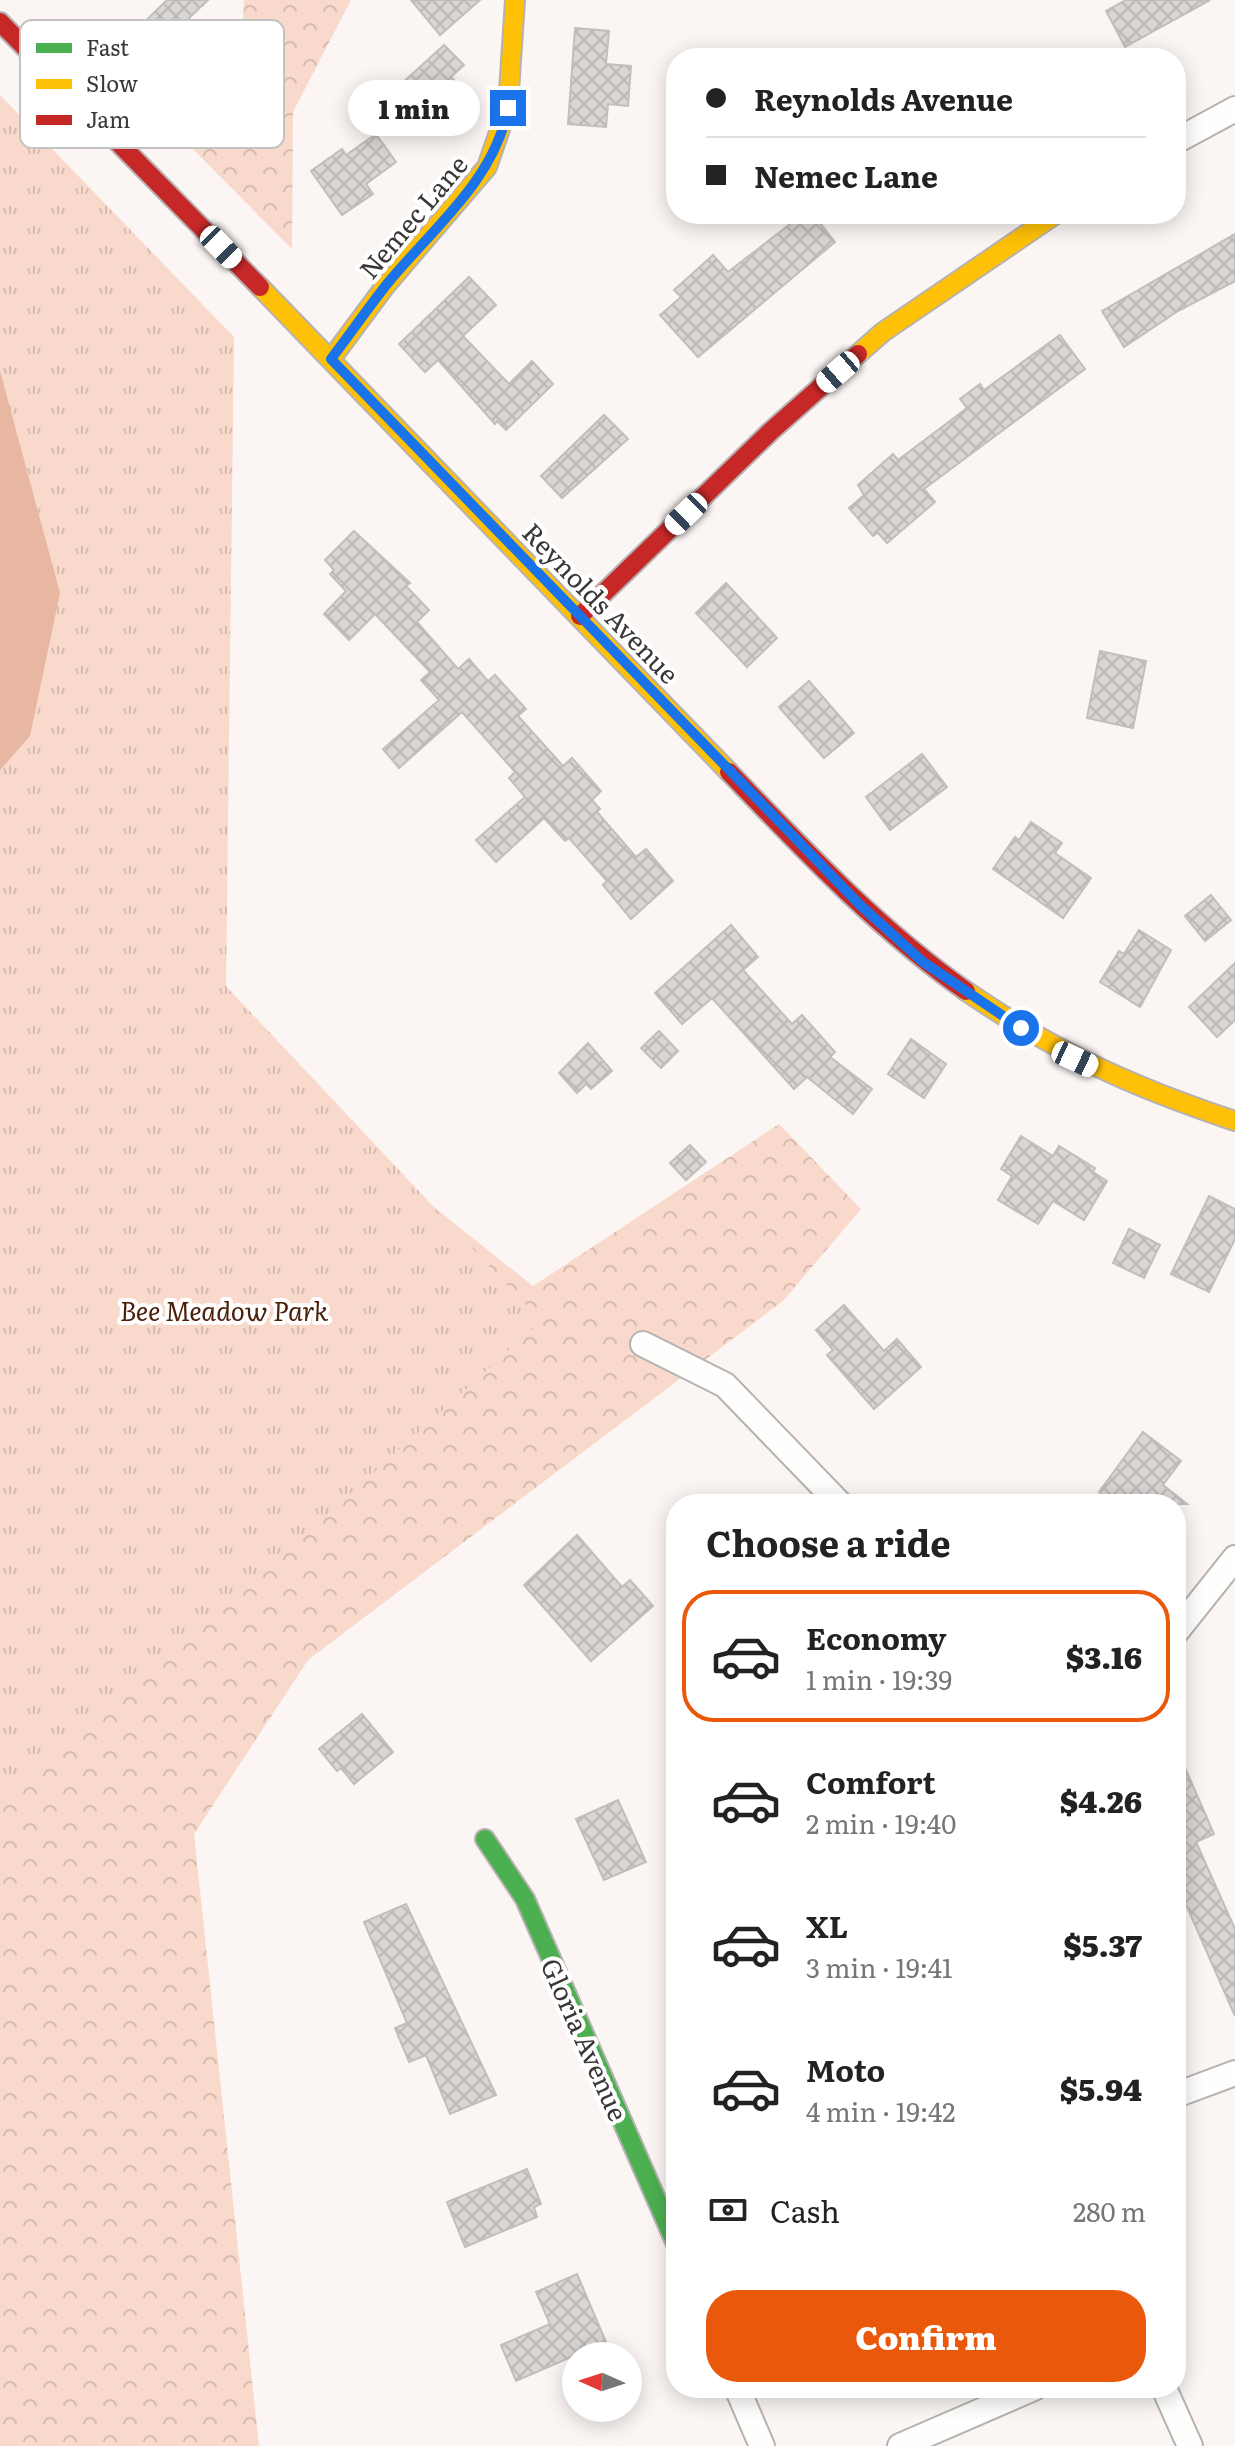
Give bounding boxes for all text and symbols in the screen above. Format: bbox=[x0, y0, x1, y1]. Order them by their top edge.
legend bbox=[20, 20, 284, 148]
text: Fast bbox=[86, 30, 129, 63]
text: Slow bbox=[86, 66, 138, 99]
text: Reynolds Avenue bbox=[754, 76, 1013, 120]
callout: 1 min bbox=[348, 80, 480, 136]
text: 1 min bbox=[379, 88, 449, 127]
route end bbox=[490, 90, 526, 126]
text: Jam bbox=[86, 102, 130, 135]
street label: Nemec Lane bbox=[348, 146, 476, 286]
text: Nemec Lane bbox=[754, 153, 938, 197]
car bbox=[196, 221, 246, 273]
car bbox=[812, 347, 864, 397]
car bbox=[660, 489, 712, 539]
street label: Reynolds Avenue bbox=[515, 513, 689, 691]
route start bbox=[1003, 1010, 1039, 1046]
car bbox=[1048, 1038, 1102, 1080]
park label: Bee Meadow Park bbox=[120, 1290, 329, 1329]
text: Choose a ride bbox=[706, 1515, 951, 1568]
text: Economy bbox=[806, 1615, 946, 1659]
icon: car bbox=[710, 1620, 782, 1692]
text: $3.16 bbox=[1066, 1634, 1142, 1678]
text: 1 min · 19:39 bbox=[806, 1659, 952, 1698]
text: Comfort bbox=[806, 1759, 936, 1803]
icon: car bbox=[710, 1764, 782, 1836]
text: $4.26 bbox=[1060, 1778, 1142, 1822]
text: 2 min · 19:40 bbox=[806, 1803, 956, 1842]
text: XL bbox=[806, 1903, 848, 1947]
icon: car bbox=[710, 1908, 782, 1980]
text: $5.37 bbox=[1063, 1922, 1142, 1966]
text: 3 min · 19:41 bbox=[806, 1947, 953, 1986]
street label: Gloria Avenue bbox=[533, 1951, 639, 2127]
text: Moto bbox=[806, 2047, 885, 2091]
icon: car bbox=[710, 2052, 782, 2124]
text: $5.94 bbox=[1060, 2066, 1142, 2110]
text: 4 min · 19:42 bbox=[806, 2091, 956, 2130]
icon: cash bbox=[706, 2188, 750, 2232]
text: Cash bbox=[770, 2188, 840, 2232]
text: 280 m bbox=[1073, 2191, 1146, 2230]
button: Confirm bbox=[706, 2290, 1146, 2382]
north arrow bbox=[562, 2342, 642, 2422]
map controls bbox=[562, 2342, 642, 2422]

